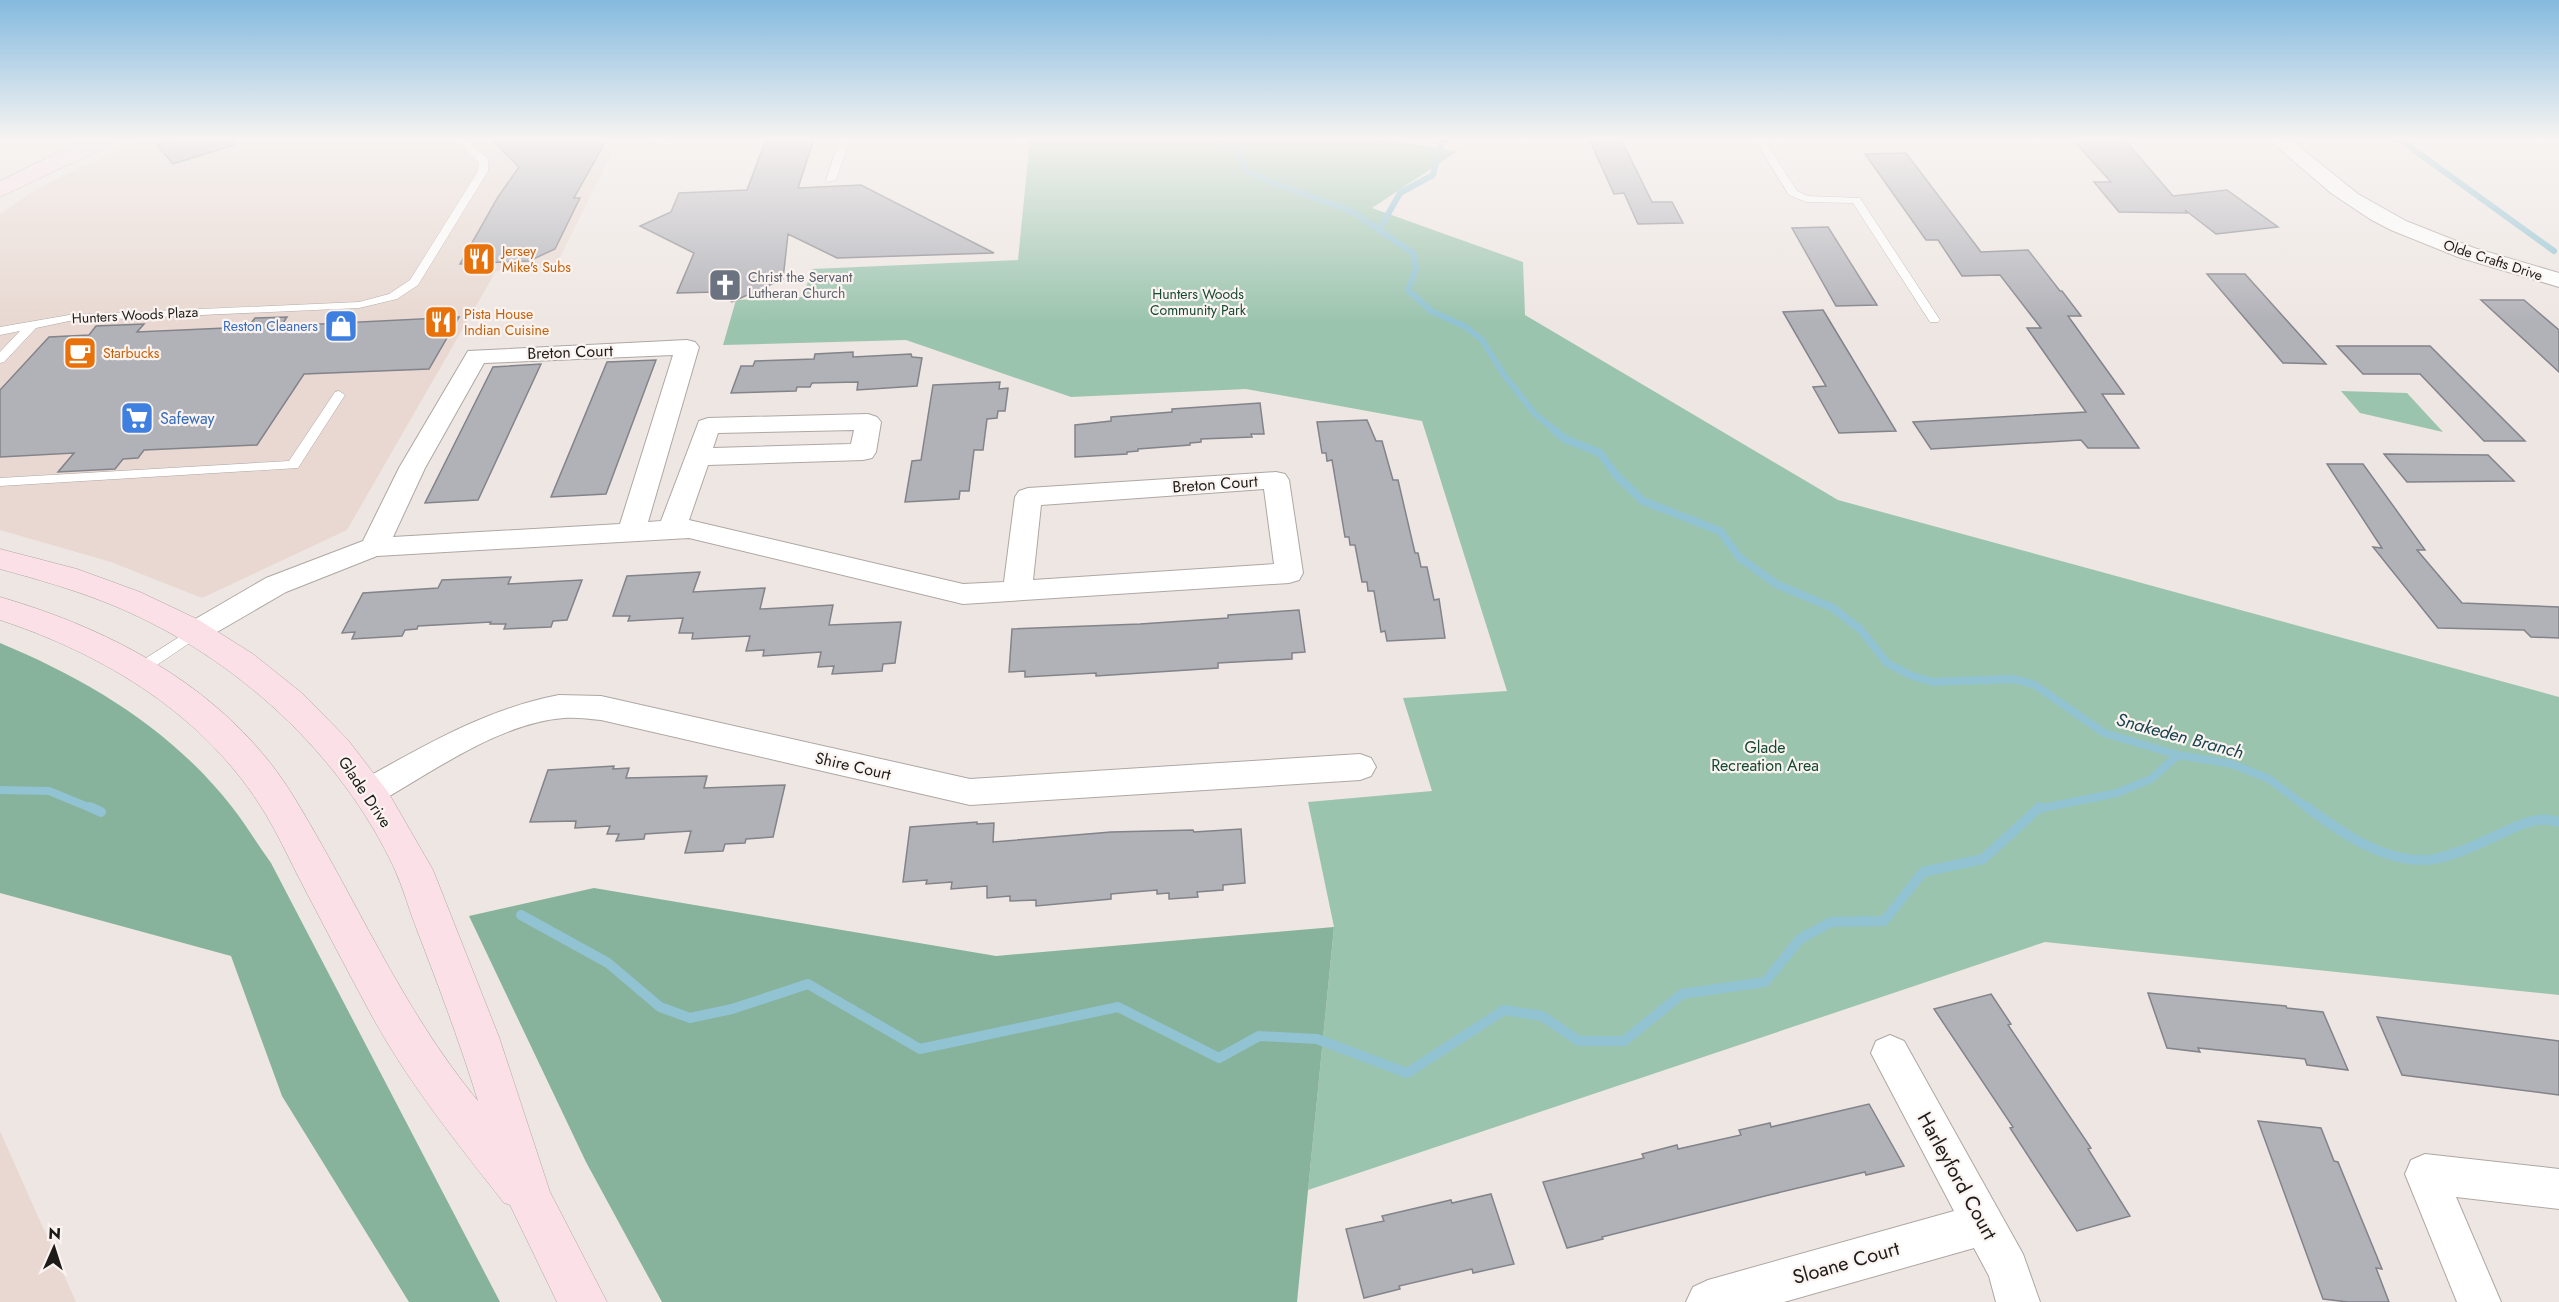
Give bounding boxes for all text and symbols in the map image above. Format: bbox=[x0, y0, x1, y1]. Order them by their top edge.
street label: Olde Crafts Drive bbox=[2441, 235, 2545, 285]
restaurant icon: Jersey Mike's Subs bbox=[461, 241, 497, 277]
place label: Jersey Mike's Subs bbox=[500, 241, 571, 277]
church icon: Christ the Servant Lutheran Church bbox=[707, 267, 743, 303]
place label: Christ the Servant Lutheran Church bbox=[748, 267, 853, 303]
park label: Hunters Woods Community Park bbox=[1150, 284, 1247, 320]
street label: Hunters Woods Plaza bbox=[71, 302, 199, 328]
restaurant icon: Pista House Indian Cuisine bbox=[423, 304, 459, 340]
place label: Pista House Indian Cuisine bbox=[464, 304, 549, 340]
shop icon: Reston Cleaners bbox=[323, 308, 359, 344]
place label: Reston Cleaners bbox=[223, 316, 318, 336]
cafe icon: Starbucks bbox=[62, 335, 98, 371]
street label: Breton Court bbox=[527, 339, 613, 365]
place label: Starbucks bbox=[103, 343, 160, 363]
supermarket icon: Safeway bbox=[119, 400, 155, 436]
place label: Safeway bbox=[160, 407, 216, 430]
street label: Breton Court bbox=[1171, 470, 1259, 498]
water label: Snakeden Branch bbox=[2113, 706, 2247, 766]
park label: Glade Recreation Area bbox=[1711, 736, 1819, 777]
street label: Shire Court bbox=[813, 746, 893, 786]
street label: Glade Drive bbox=[333, 752, 397, 832]
street label: Harleyford Court bbox=[1910, 1107, 2004, 1245]
north arrow bbox=[24, 1218, 84, 1278]
text: N bbox=[48, 1222, 62, 1245]
street label: Sloane Court bbox=[1789, 1234, 1903, 1292]

